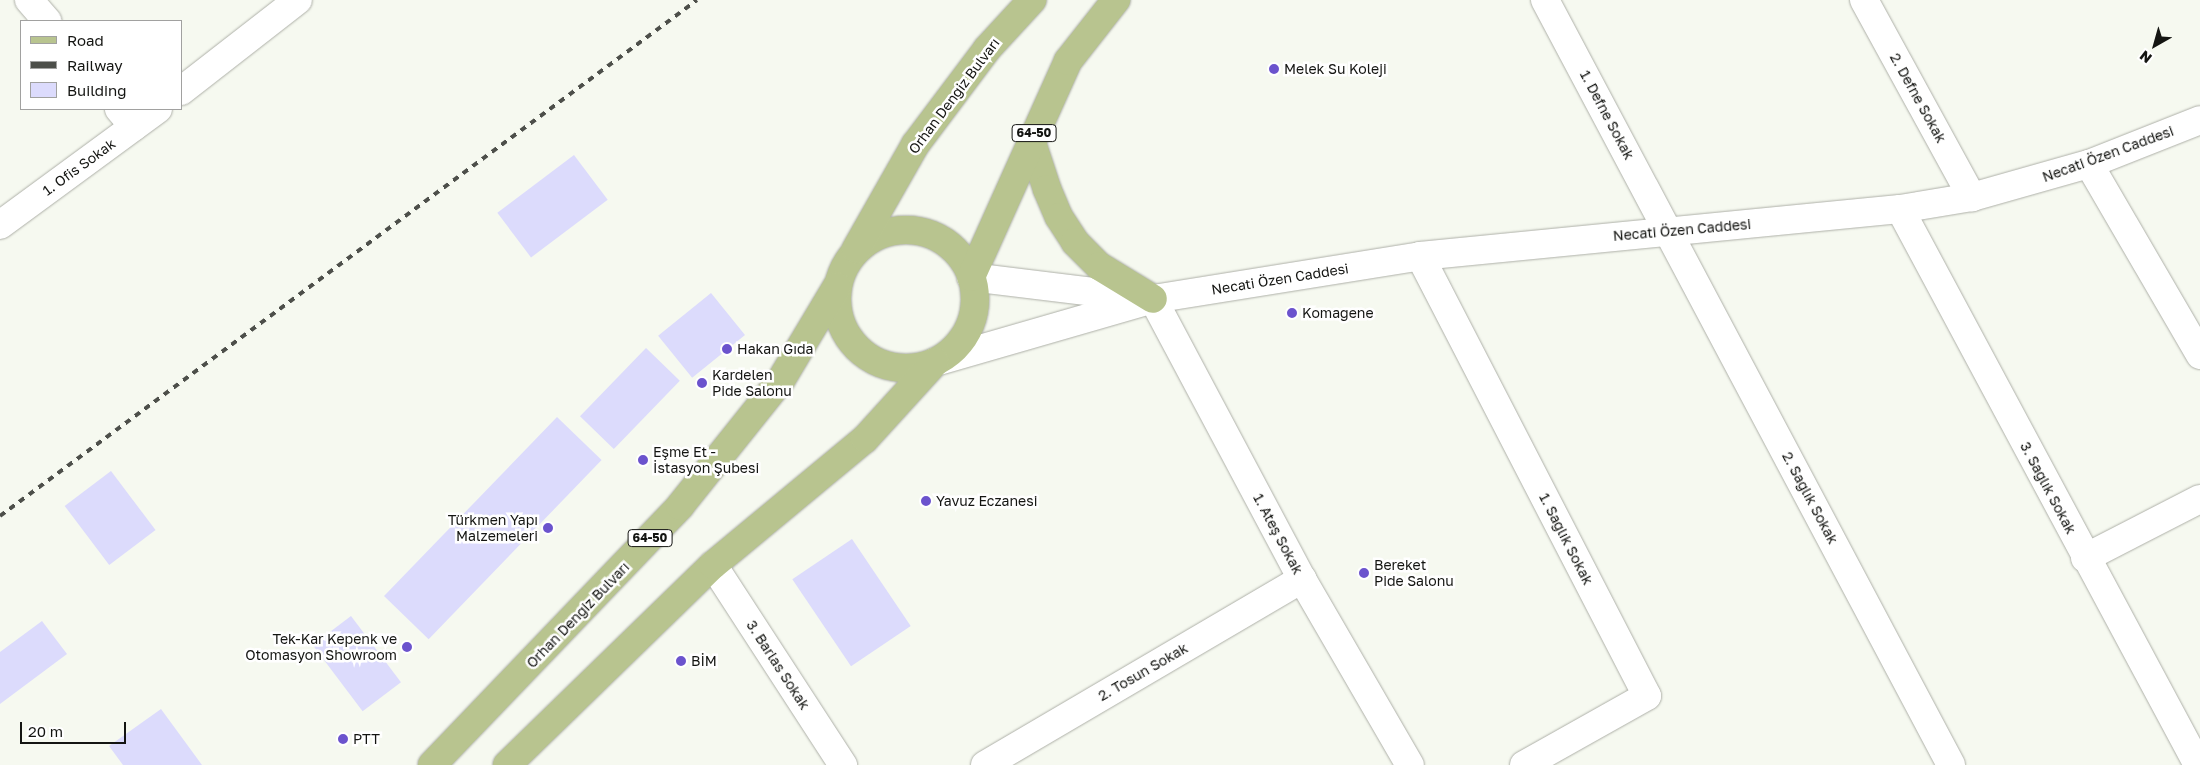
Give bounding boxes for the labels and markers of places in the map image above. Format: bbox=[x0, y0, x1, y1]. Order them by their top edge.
place label: Melek Su Koleji bbox=[1284, 61, 1387, 77]
marker: Melek Su Koleji bbox=[1268, 63, 1280, 75]
place label: Komagene bbox=[1302, 305, 1374, 321]
marker: Komagene bbox=[1286, 307, 1298, 319]
place label: Hakan Gıda bbox=[737, 341, 813, 357]
marker: Hakan Gıda bbox=[721, 343, 733, 355]
place label: Kardelen Pide Salonu bbox=[712, 367, 792, 400]
marker: Kardelen Pide Salonu bbox=[696, 377, 708, 389]
place label: Eşme Et - İstasyon Şubesi bbox=[653, 444, 759, 477]
marker: Eşme Et - İstasyon Şubesi bbox=[637, 454, 649, 466]
place label: Yavuz Eczanesi bbox=[936, 493, 1037, 509]
marker: Yavuz Eczanesi bbox=[920, 495, 932, 507]
place label: Türkmen Yapı Malzemeleri bbox=[448, 512, 538, 544]
marker: Türkmen Yapı Malzemeleri bbox=[542, 522, 554, 534]
place label: Bereket Pide Salonu bbox=[1374, 557, 1454, 590]
marker: Bereket Pide Salonu bbox=[1358, 567, 1370, 579]
place label: Tek-Kar Kepenk ve Otomasyon Showroom bbox=[245, 631, 397, 664]
marker: Tek-Kar Kepenk ve Otomasyon Showroom bbox=[401, 641, 413, 653]
place label: BİM bbox=[691, 653, 717, 669]
marker: BİM bbox=[675, 655, 687, 667]
place label: PTT bbox=[353, 731, 380, 747]
marker: PTT bbox=[337, 733, 349, 745]

